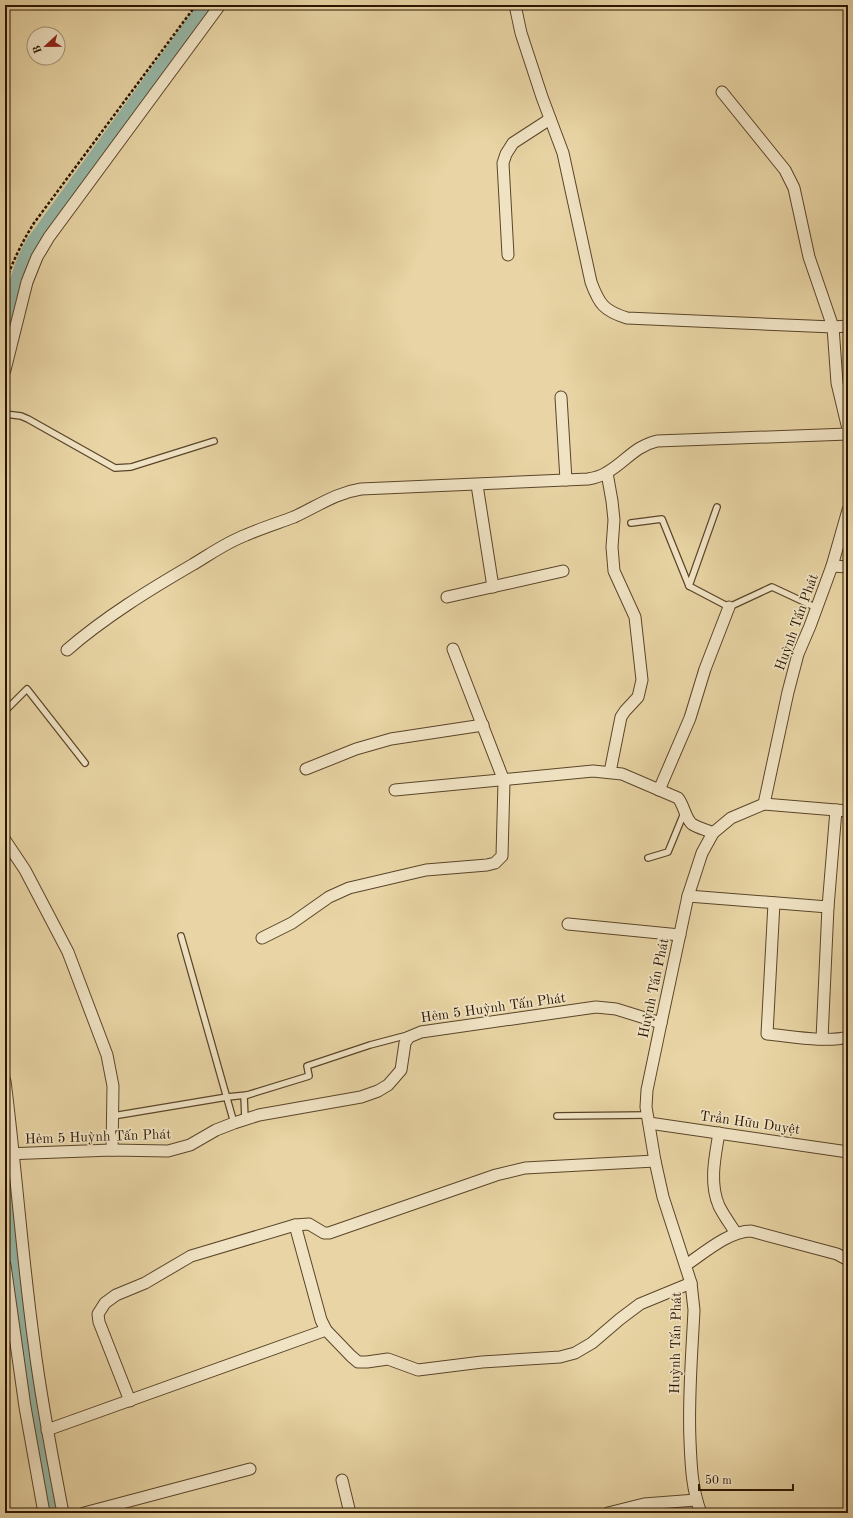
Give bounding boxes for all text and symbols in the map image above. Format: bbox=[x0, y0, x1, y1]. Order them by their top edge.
north arrow bbox=[26, 26, 66, 66]
text: B bbox=[31, 43, 45, 55]
street label: Huỳnh Tấn Phát bbox=[772, 572, 821, 673]
street label: Huỳnh Tấn Phát bbox=[636, 937, 671, 1039]
street label: Hẻm 5 Huỳnh Tấn Phát bbox=[420, 990, 567, 1025]
street label: Trần Hữu Duyệt bbox=[699, 1107, 801, 1137]
street label: Hẻm 5 Huỳnh Tấn Phát bbox=[25, 1126, 172, 1147]
street label: Huỳnh Tấn Phát bbox=[667, 1292, 684, 1394]
scale bar bbox=[699, 1466, 793, 1492]
text: 50 m bbox=[705, 1474, 732, 1487]

